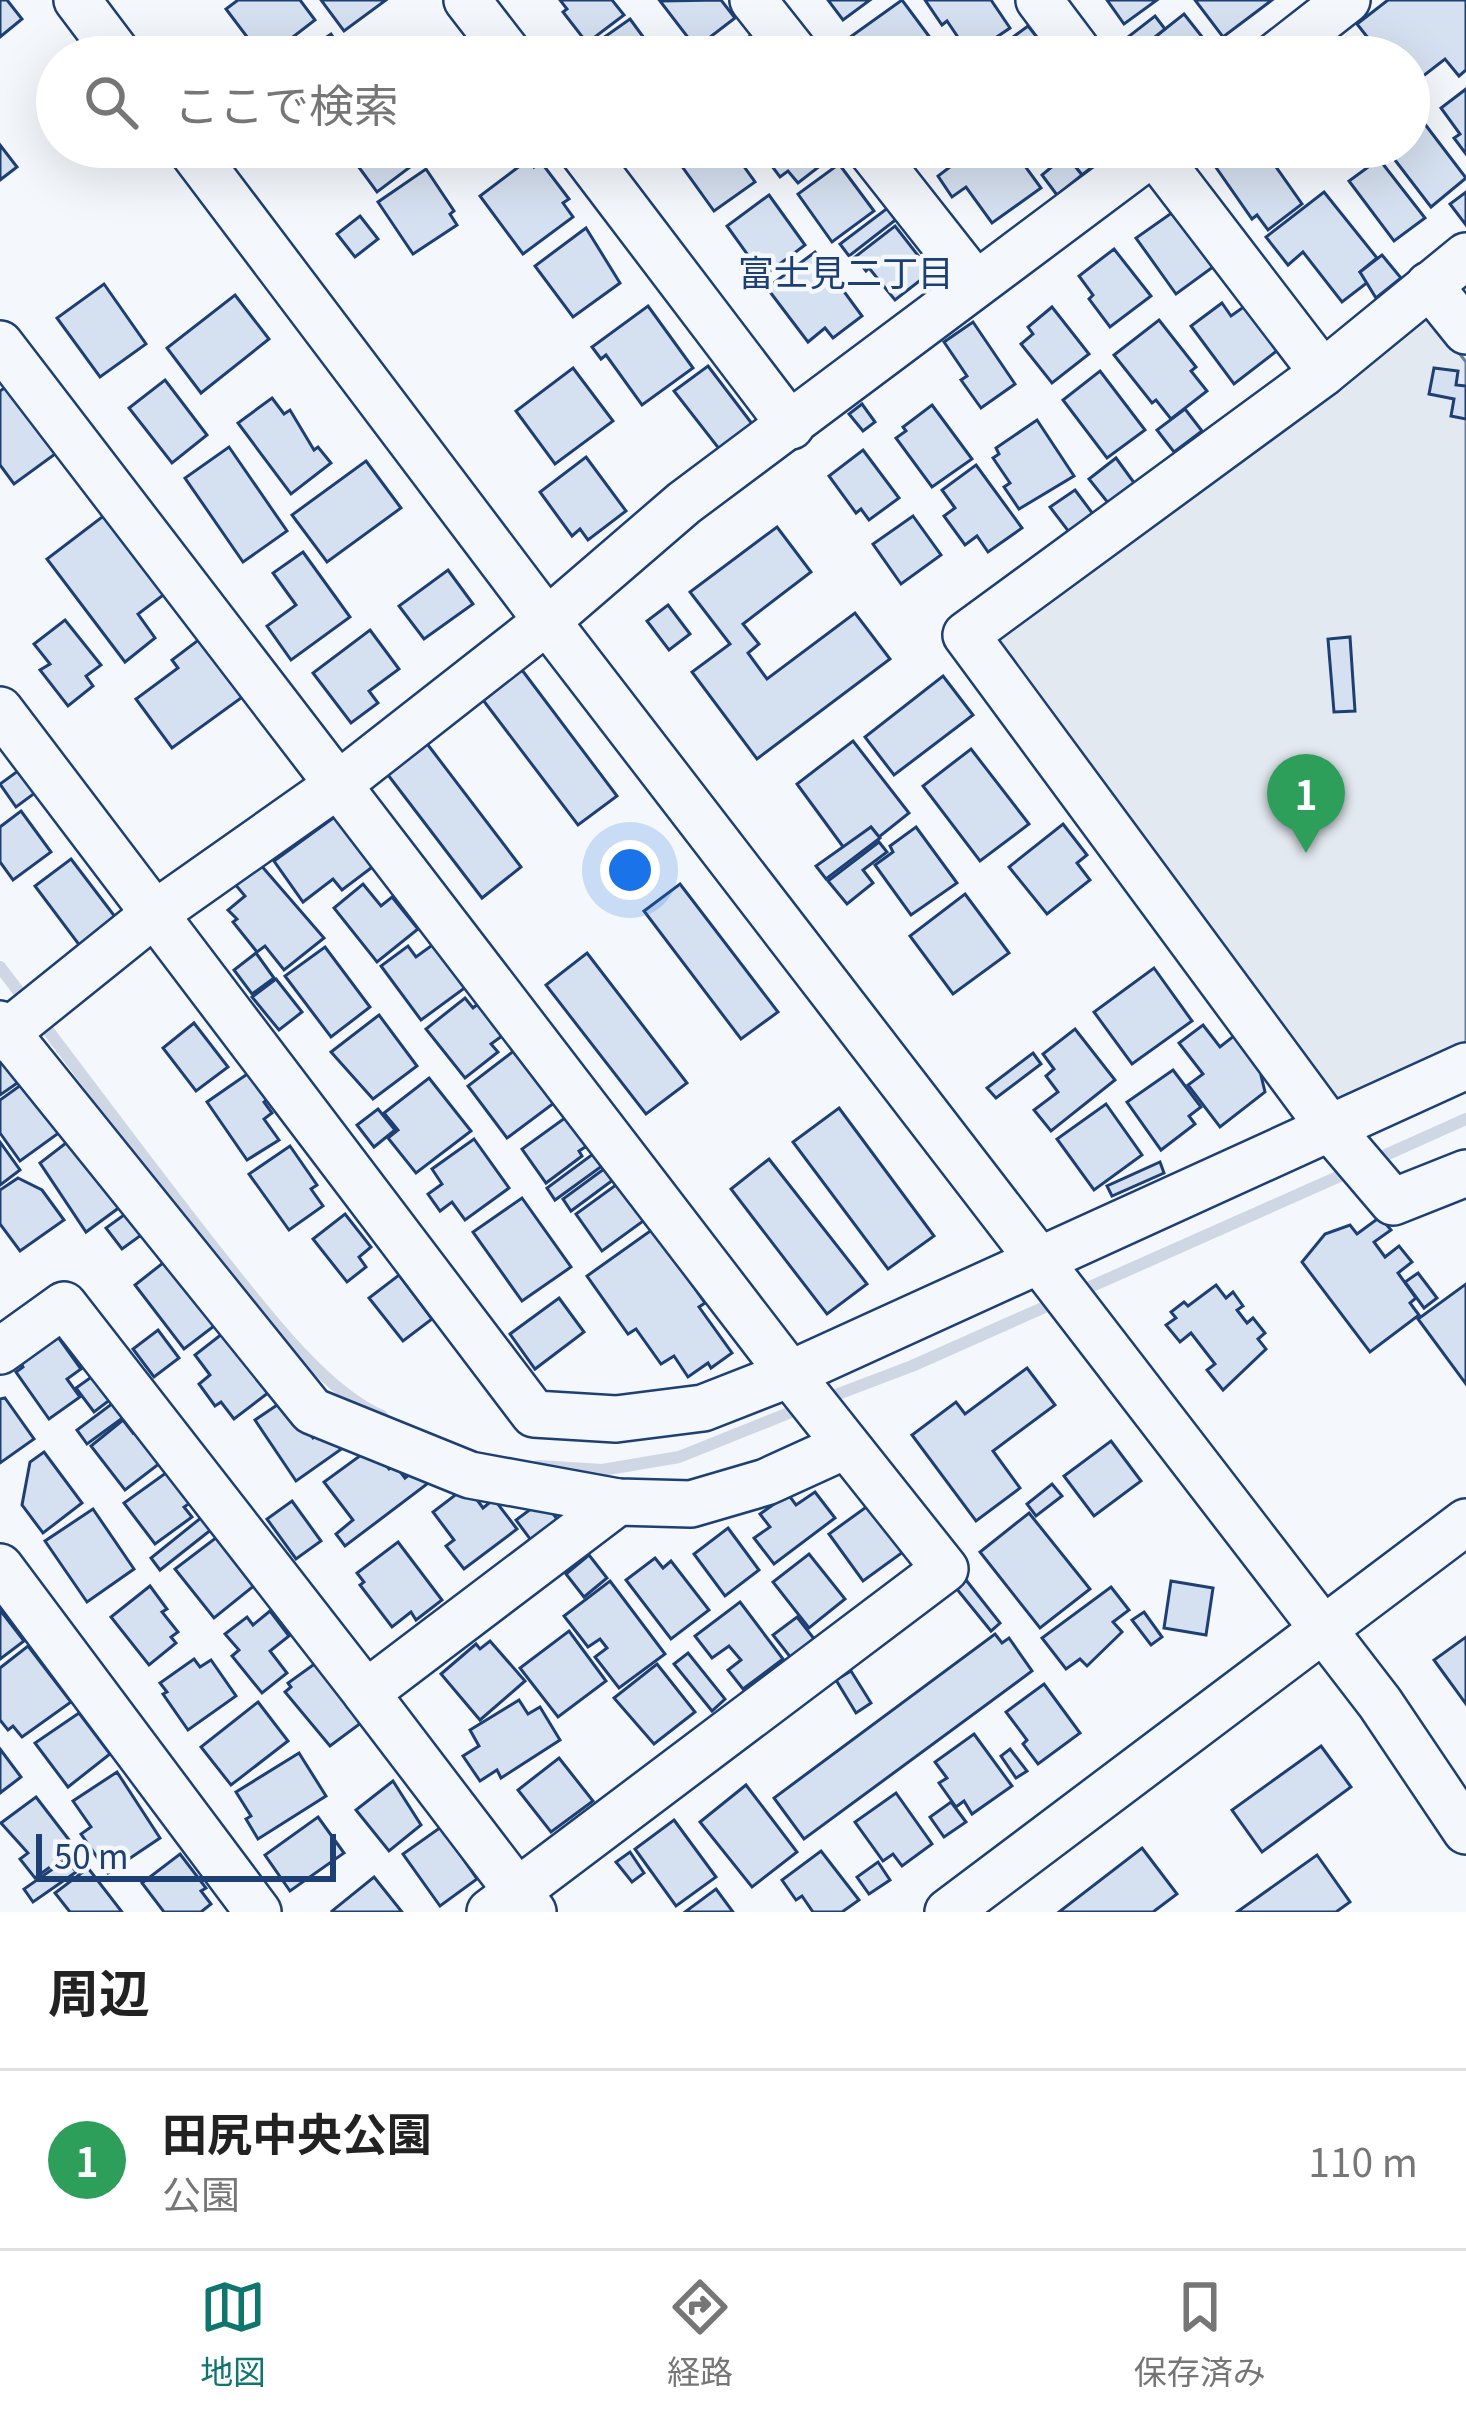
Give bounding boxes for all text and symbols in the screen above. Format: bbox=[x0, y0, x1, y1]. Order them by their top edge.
search box bbox=[36, 36, 1430, 168]
icon: search bbox=[78, 69, 144, 135]
text: ここで検索 bbox=[174, 70, 399, 135]
district label: 富士見二丁目 bbox=[738, 244, 954, 296]
pin: 1 bbox=[1267, 754, 1345, 853]
your location bbox=[600, 840, 660, 900]
scale bar bbox=[36, 1828, 336, 1881]
text: 50 m bbox=[54, 1831, 129, 1879]
text: 周辺 bbox=[48, 1953, 150, 2027]
text: 田尻中央公園 bbox=[162, 2099, 432, 2164]
text: 1 bbox=[75, 2132, 99, 2188]
text: 110 m bbox=[1308, 2132, 1418, 2188]
text: 公園 bbox=[162, 2164, 240, 2220]
tab: 地図 bbox=[200, 2274, 266, 2394]
tab: 経路 bbox=[667, 2274, 733, 2394]
tab: 保存済み bbox=[1134, 2274, 1266, 2394]

